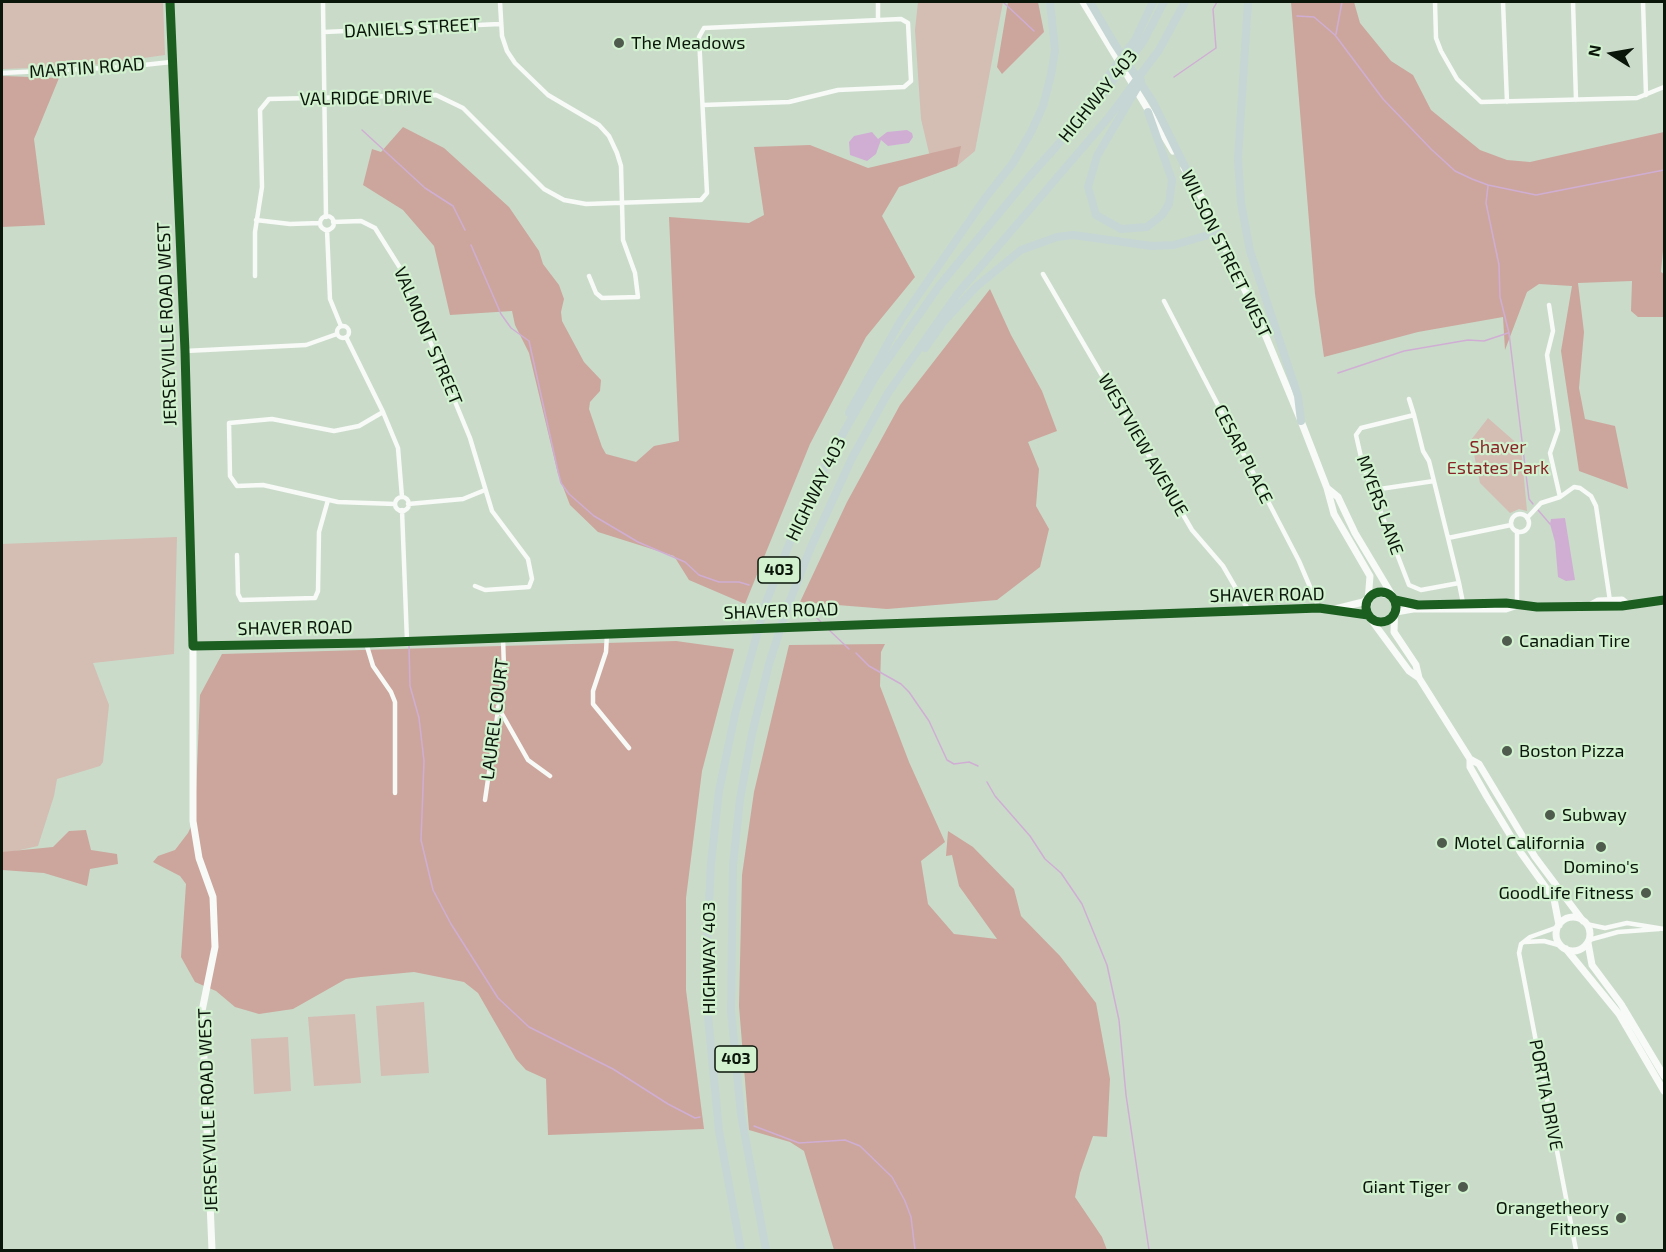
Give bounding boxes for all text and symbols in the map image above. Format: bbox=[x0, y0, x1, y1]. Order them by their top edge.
street label: DANIELS STREET bbox=[343, 14, 481, 42]
north arrow bbox=[1582, 24, 1642, 84]
place label: The Meadows bbox=[631, 32, 745, 54]
marker: The Meadows bbox=[612, 36, 626, 50]
text: N bbox=[1583, 43, 1604, 58]
street label: HIGHWAY 403 bbox=[1054, 45, 1142, 147]
street label: MARTIN ROAD bbox=[28, 53, 146, 83]
street label: VALRIDGE DRIVE bbox=[299, 86, 433, 110]
street label: WILSON STREET WEST bbox=[1176, 167, 1276, 341]
street label: JERSEYVILLE ROAD WEST bbox=[153, 222, 181, 426]
street label: VALMONT STREET bbox=[389, 264, 467, 408]
street label: WESTVIEW AVENUE bbox=[1093, 370, 1193, 520]
street label: CESAR PLACE bbox=[1209, 401, 1277, 507]
street label: HIGHWAY 403 bbox=[781, 433, 851, 545]
park label: Shaver Estates Park bbox=[1447, 436, 1549, 478]
street label: MYERS LANE bbox=[1352, 452, 1408, 558]
road number: 403 bbox=[758, 557, 800, 583]
street label: SHAVER ROAD bbox=[1209, 583, 1325, 607]
street label: SHAVER ROAD bbox=[723, 598, 839, 624]
street label: SHAVER ROAD bbox=[237, 616, 353, 640]
place label: Canadian Tire bbox=[1519, 630, 1630, 652]
marker: Canadian Tire bbox=[1500, 634, 1514, 648]
street label: LAUREL COURT bbox=[477, 657, 513, 781]
place label: Boston Pizza bbox=[1519, 740, 1624, 762]
marker: Boston Pizza bbox=[1500, 744, 1514, 758]
place label: Subway bbox=[1562, 804, 1627, 826]
marker: Subway bbox=[1543, 808, 1557, 822]
place label: Motel California bbox=[1454, 832, 1585, 854]
marker: Motel California bbox=[1435, 836, 1449, 850]
marker: Domino's bbox=[1594, 840, 1608, 854]
place label: Domino's bbox=[1563, 856, 1639, 878]
place label: GoodLife Fitness bbox=[1498, 882, 1634, 904]
marker: GoodLife Fitness bbox=[1639, 886, 1653, 900]
street label: HIGHWAY 403 bbox=[698, 901, 720, 1015]
street label: JERSEYVILLE ROAD WEST bbox=[194, 1008, 222, 1212]
street label: PORTIA DRIVE bbox=[1525, 1038, 1567, 1152]
road number: 403 bbox=[715, 1046, 757, 1072]
place label: Giant Tiger bbox=[1362, 1176, 1451, 1198]
marker: Giant Tiger bbox=[1456, 1180, 1470, 1194]
place label: Orangetheory Fitness bbox=[1496, 1197, 1609, 1240]
marker: Orangetheory Fitness bbox=[1614, 1211, 1628, 1225]

